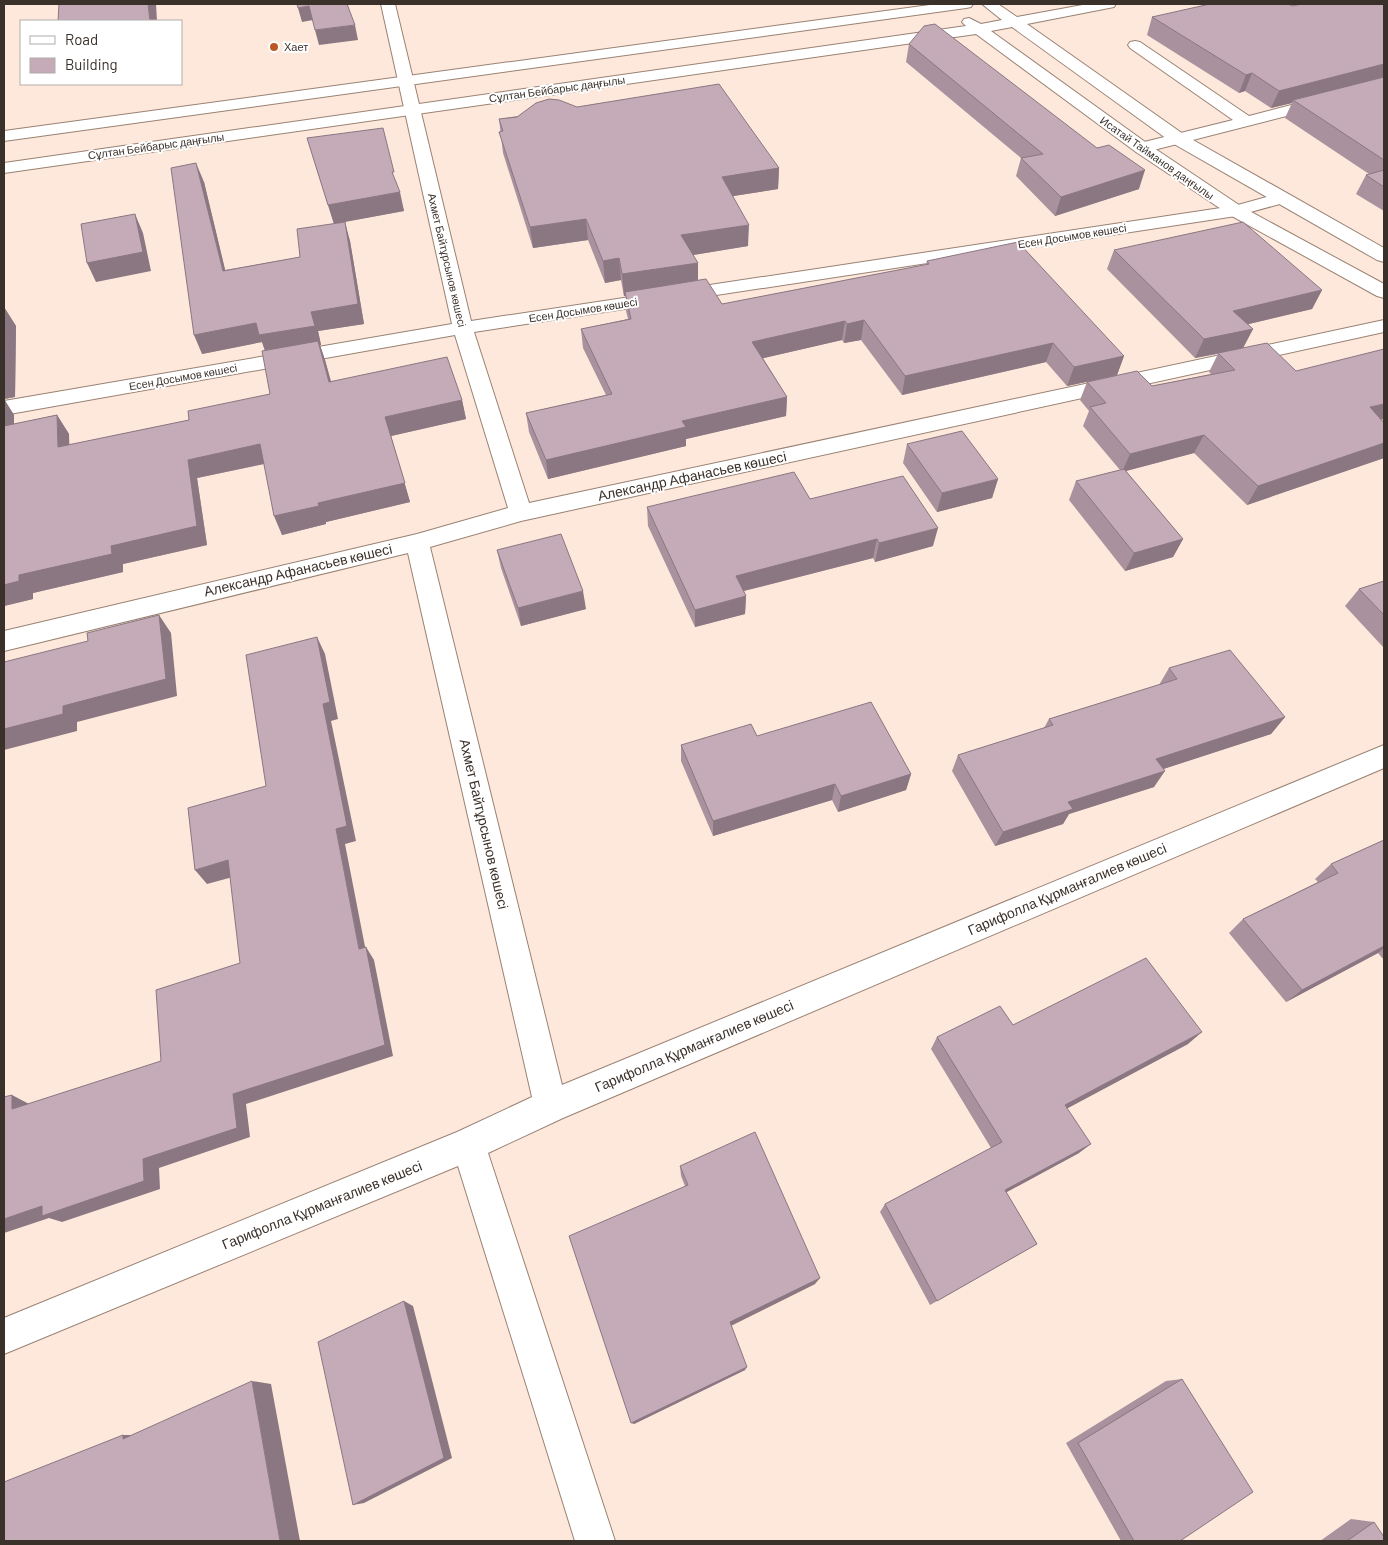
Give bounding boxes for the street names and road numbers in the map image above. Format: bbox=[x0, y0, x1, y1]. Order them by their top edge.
street label: Сұлтан Бейбарыс даңғылы bbox=[488, 72, 626, 105]
street label: Исатай Тайманов даңғылы bbox=[1098, 113, 1217, 202]
street label: Сұлтан Бейбарыс даңғылы bbox=[87, 129, 225, 162]
street label: Ахмет Байтұрсынов көшесі bbox=[426, 192, 469, 328]
street label: Есен Досымов көшесі bbox=[1017, 221, 1127, 251]
street label: Есен Досымов көшесі bbox=[528, 295, 638, 325]
street label: Есен Досымов көшесі bbox=[128, 361, 238, 392]
street label: Александр Афанасьев көшесі bbox=[596, 447, 788, 504]
street label: Александр Афанасьев көшесі bbox=[202, 540, 394, 599]
street label: Ахмет Байтұрсынов көшесі bbox=[457, 737, 512, 911]
street label: Гарифолла Құрманғалиев көшесі bbox=[965, 839, 1169, 938]
street label: Гарифолла Құрманғалиев көшесі bbox=[592, 996, 796, 1095]
street label: Гарифолла Құрманғалиев көшесі bbox=[219, 1157, 424, 1253]

